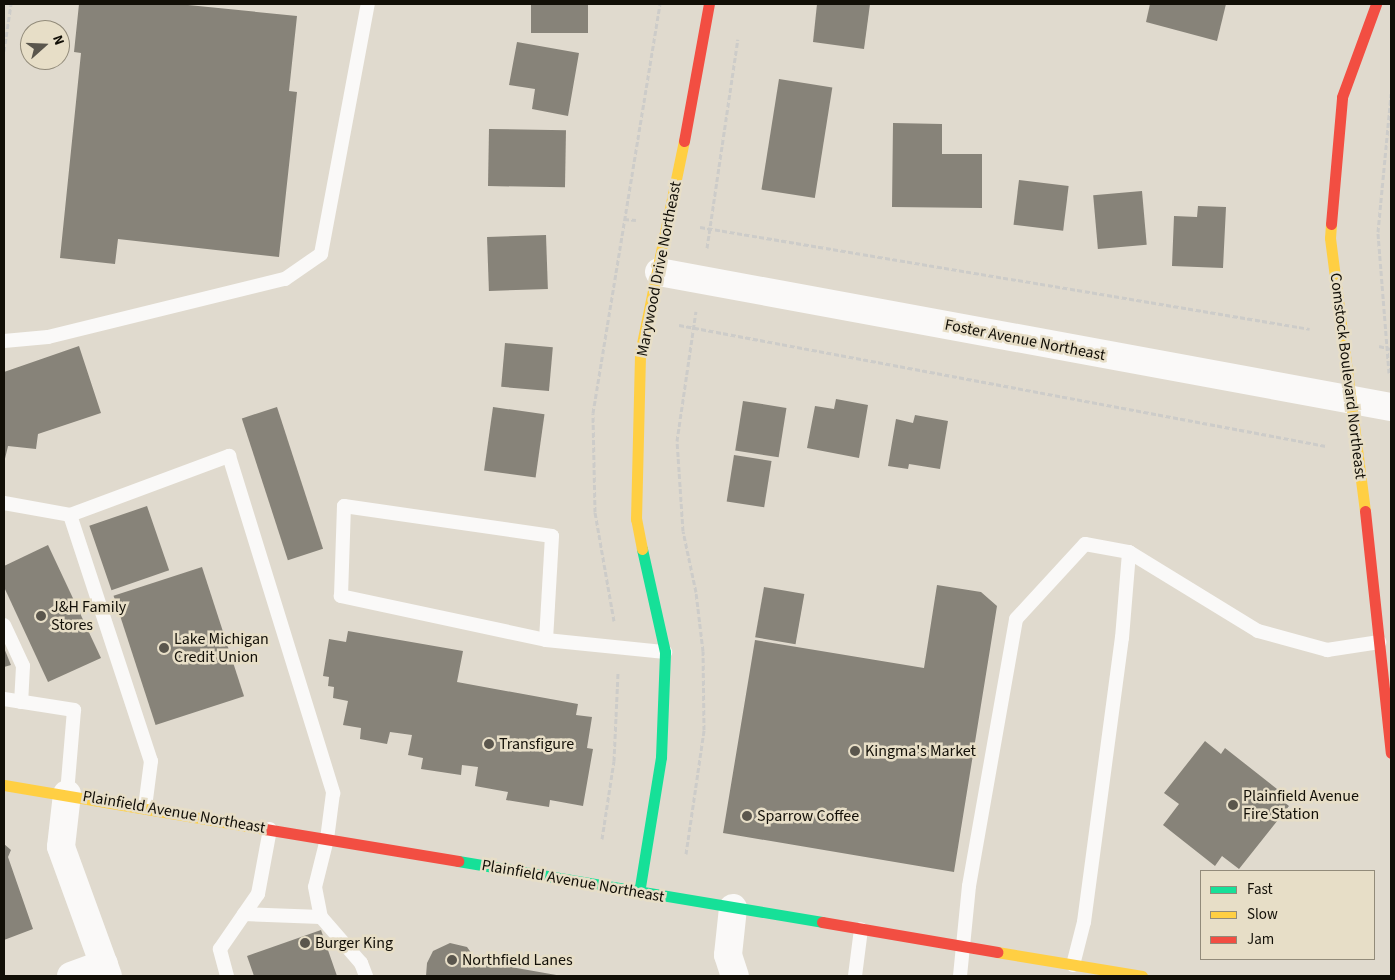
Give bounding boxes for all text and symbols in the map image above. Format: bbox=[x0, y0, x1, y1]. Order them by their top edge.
north arrow bbox=[20, 20, 70, 70]
text: N bbox=[47, 32, 69, 48]
street label: Marywood Drive Northeast bbox=[633, 180, 685, 358]
street label: Comstock Boulevard Northeast bbox=[1326, 272, 1370, 480]
street label: Foster Avenue Northeast bbox=[943, 315, 1107, 365]
place label: J&H Family Stores bbox=[51, 597, 126, 635]
marker: J&H Family Stores bbox=[35, 610, 47, 622]
place label: Lake Michigan Credit Union bbox=[174, 629, 269, 667]
marker: Lake Michigan Credit Union bbox=[158, 642, 170, 654]
place label: Transfigure bbox=[499, 734, 574, 754]
marker: Transfigure bbox=[483, 738, 495, 750]
place label: Kingma's Market bbox=[865, 741, 976, 761]
marker: Kingma's Market bbox=[849, 745, 861, 757]
street label: Plainfield Avenue Northeast bbox=[81, 786, 267, 838]
place label: Plainfield Avenue Fire Station bbox=[1243, 786, 1359, 824]
marker: Plainfield Avenue Fire Station bbox=[1227, 799, 1239, 811]
place label: Sparrow Coffee bbox=[757, 806, 859, 826]
marker: Sparrow Coffee bbox=[741, 810, 753, 822]
street label: Plainfield Avenue Northeast bbox=[480, 855, 666, 907]
legend bbox=[1200, 870, 1375, 960]
text: Fast bbox=[1247, 879, 1273, 900]
text: Slow bbox=[1247, 904, 1278, 925]
text: Jam bbox=[1247, 929, 1274, 950]
place label: Burger King bbox=[315, 933, 393, 953]
marker: Burger King bbox=[299, 937, 311, 949]
place label: Northfield Lanes bbox=[462, 950, 573, 970]
marker: Northfield Lanes bbox=[446, 954, 458, 966]

